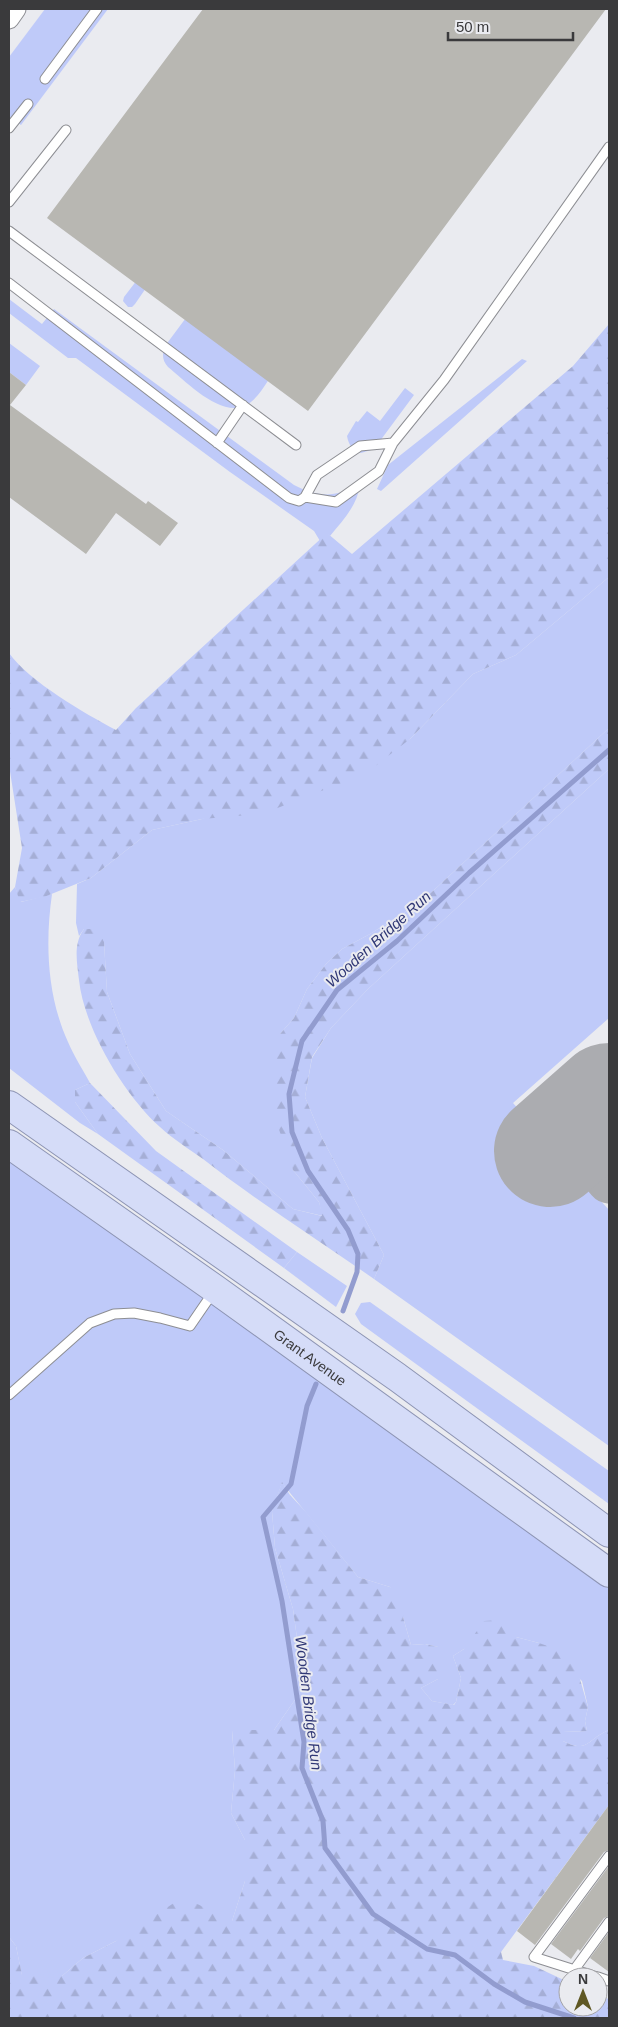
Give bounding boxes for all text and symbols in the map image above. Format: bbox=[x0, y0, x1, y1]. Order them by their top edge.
scale bar bbox=[448, 10, 573, 42]
text: 50 m bbox=[456, 18, 489, 35]
water label: Wooden Bridge Run bbox=[322, 887, 434, 991]
street label: Grant Avenue bbox=[271, 1326, 349, 1389]
water label: Wooden Bridge Run bbox=[292, 1635, 326, 1771]
north arrow bbox=[558, 1967, 608, 2017]
text: N bbox=[578, 1971, 588, 1987]

